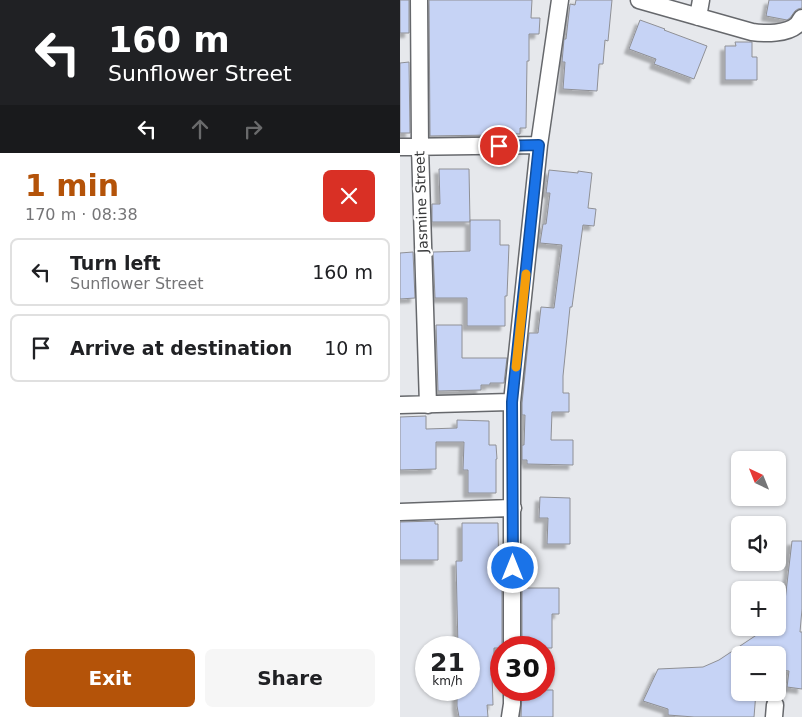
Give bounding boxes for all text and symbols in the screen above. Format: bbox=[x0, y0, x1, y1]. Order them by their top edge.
icon: left bbox=[25, 20, 90, 85]
text: 160 m bbox=[108, 20, 230, 60]
text: Sunflower Street bbox=[108, 61, 292, 86]
icon: left bbox=[133, 115, 161, 143]
icon: ahead bbox=[186, 115, 214, 143]
icon: right bbox=[239, 115, 267, 143]
pin bbox=[478, 125, 520, 167]
icon: arrive bbox=[485, 132, 513, 160]
street label: Jasmine Street bbox=[411, 150, 431, 254]
text: 1 min bbox=[25, 168, 119, 203]
button: close bbox=[323, 170, 375, 222]
text: 170 m · 08:38 bbox=[25, 205, 138, 224]
text: Turn left bbox=[70, 252, 161, 274]
icon: left bbox=[27, 258, 55, 286]
text: 160 m bbox=[312, 261, 373, 283]
text: Sunflower Street bbox=[70, 274, 204, 293]
icon: arrive bbox=[27, 334, 55, 362]
text: Arrive at destination bbox=[70, 337, 292, 359]
text: 10 m bbox=[324, 337, 373, 359]
north arrow bbox=[731, 451, 786, 506]
map controls bbox=[731, 451, 786, 701]
button: sound bbox=[731, 516, 786, 571]
position arrow bbox=[486, 541, 538, 593]
button: + bbox=[731, 581, 786, 636]
speed limit sign: 30 bbox=[490, 636, 555, 701]
button: − bbox=[731, 646, 786, 701]
text: 21 bbox=[430, 648, 465, 677]
button: Exit bbox=[25, 649, 195, 707]
button: Share bbox=[205, 649, 375, 707]
text: km/h bbox=[432, 674, 463, 688]

